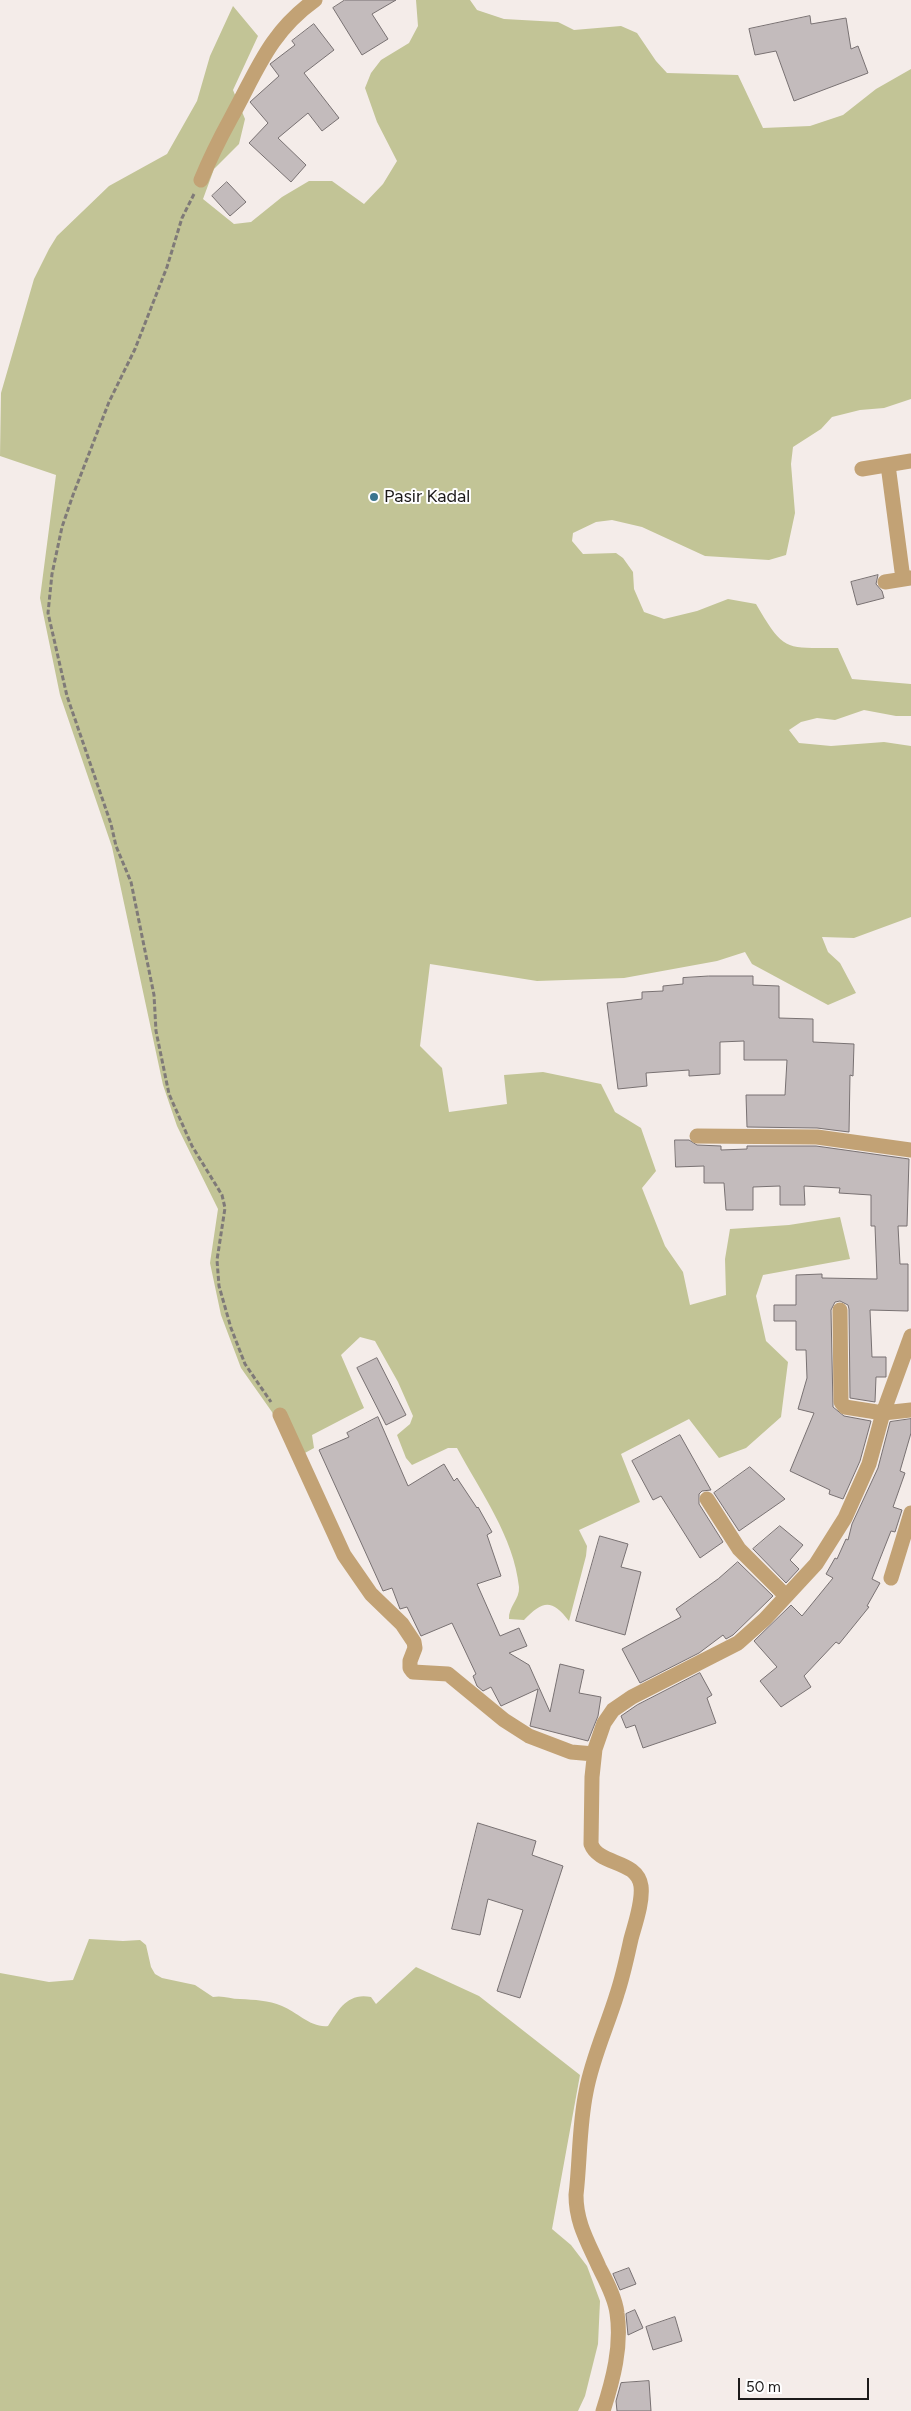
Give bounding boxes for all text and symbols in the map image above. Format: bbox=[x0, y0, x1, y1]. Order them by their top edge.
place label: Pasir Kadal bbox=[384, 486, 470, 508]
marker: Pasir Kadal bbox=[368, 491, 380, 503]
scale bar bbox=[741, 2368, 872, 2400]
text: 50 m bbox=[746, 2378, 781, 2396]

